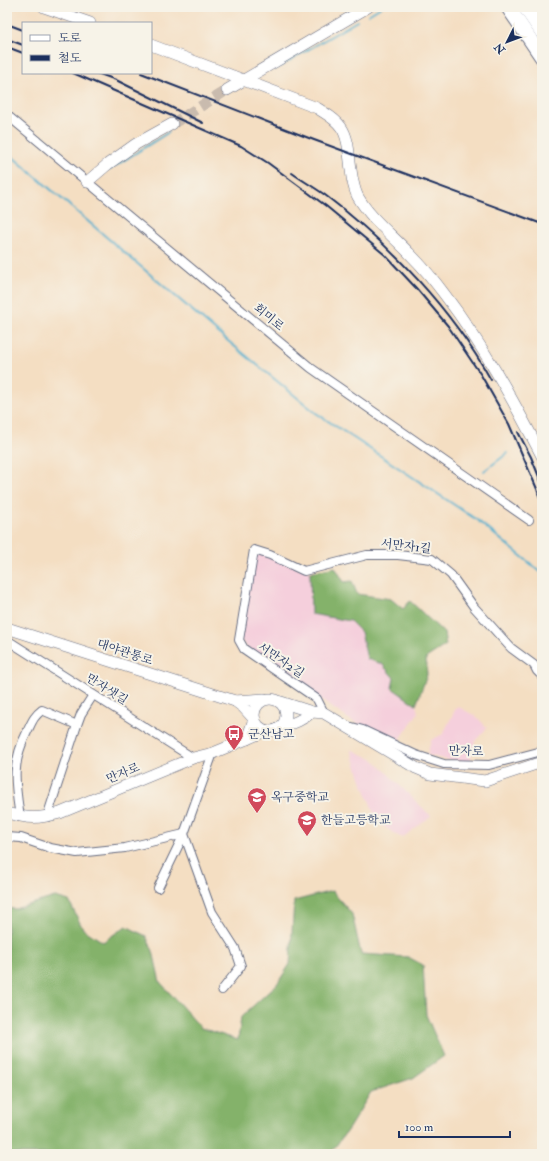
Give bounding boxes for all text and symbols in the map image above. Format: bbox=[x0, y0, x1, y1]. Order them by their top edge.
legend bbox=[22, 22, 152, 74]
north arrow bbox=[487, 22, 527, 62]
text: 도로 bbox=[58, 31, 82, 46]
text: N bbox=[491, 39, 509, 57]
text: 철도 bbox=[58, 51, 82, 66]
street label: 회미로 bbox=[251, 300, 287, 335]
street label: 서만자1길 bbox=[380, 536, 432, 557]
street label: 대야관통로 bbox=[95, 636, 155, 669]
street label: 서만자2길 bbox=[255, 640, 307, 681]
street label: 만자샛길 bbox=[83, 671, 130, 708]
bus stop icon: 군산남고 bbox=[223, 723, 245, 751]
place label: 군산남고 bbox=[248, 727, 295, 742]
street label: 만자로 bbox=[448, 743, 484, 760]
street label: 만자로 bbox=[104, 760, 142, 787]
school or university icon: 옥구중학교 bbox=[246, 786, 268, 814]
place label: 옥구중학교 bbox=[271, 790, 329, 805]
school or university icon: 한들고등학교 bbox=[296, 809, 318, 837]
place label: 한들고등학교 bbox=[321, 813, 391, 828]
scale bar bbox=[399, 1113, 510, 1139]
text: 100 m bbox=[405, 1120, 434, 1135]

